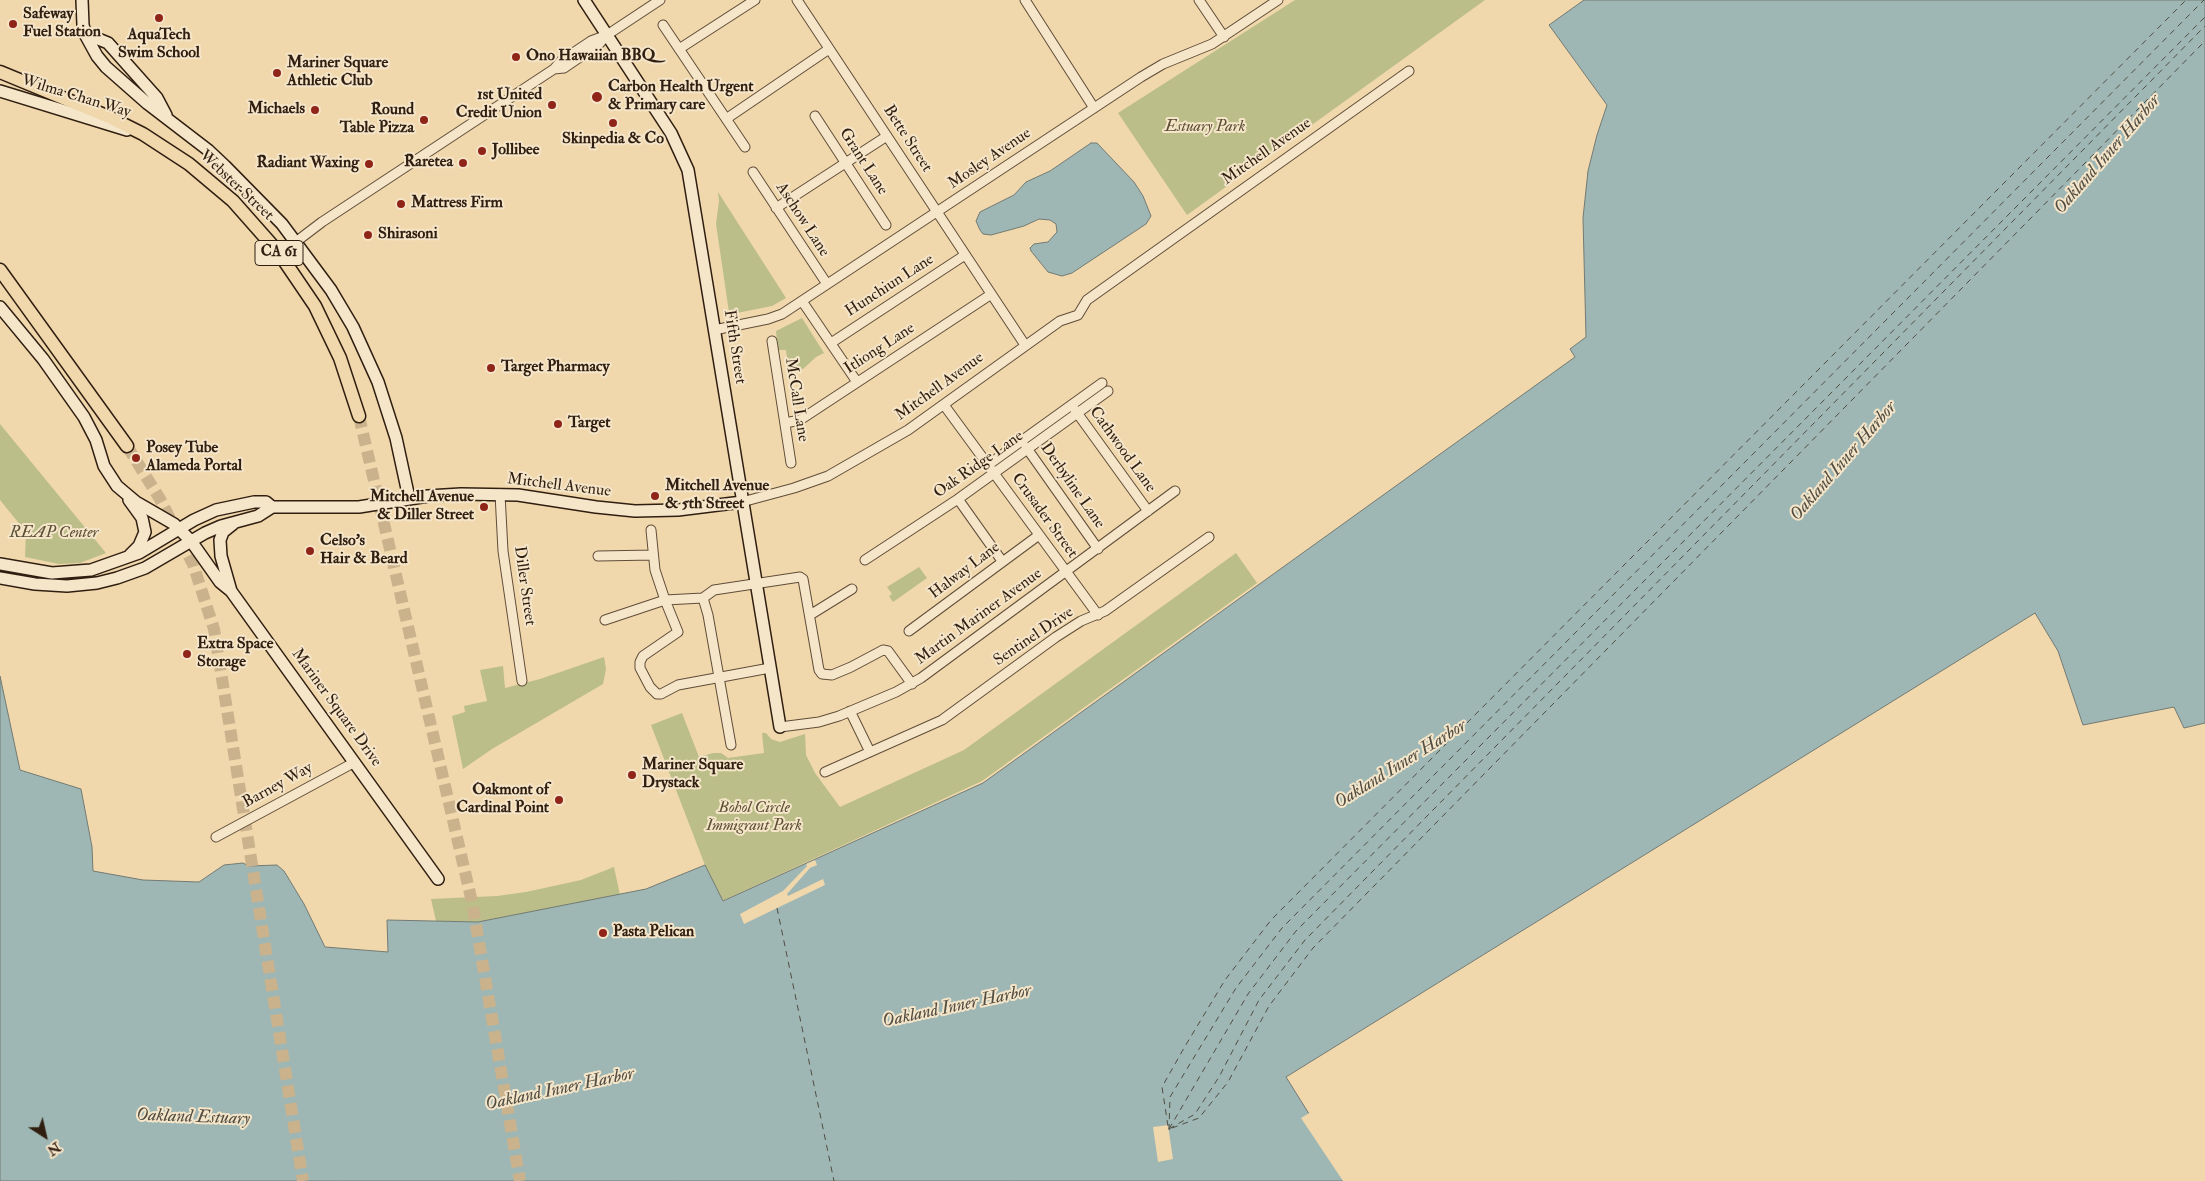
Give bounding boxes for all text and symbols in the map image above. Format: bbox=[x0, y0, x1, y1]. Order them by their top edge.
place label: Safeway Fuel Station bbox=[23, 5, 101, 43]
marker: AquaTech Swim School bbox=[153, 12, 165, 24]
marker: Safeway Fuel Station bbox=[7, 18, 19, 30]
place label: AquaTech Swim School bbox=[118, 26, 200, 64]
place label: Ono Hawaiian BBQ bbox=[526, 47, 655, 67]
marker: Ono Hawaiian BBQ bbox=[510, 51, 522, 63]
place label: Mariner Square Athletic Club bbox=[287, 54, 388, 92]
marker: Mariner Square Athletic Club bbox=[271, 67, 283, 79]
street label: Wilma Chan Way bbox=[19, 71, 133, 123]
place label: Carbon Health Urgent & Primary care bbox=[608, 78, 753, 116]
place label: 1st United Credit Union bbox=[456, 86, 542, 124]
marker: Carbon Health Urgent & Primary care bbox=[590, 90, 604, 104]
water label: Oakland Inner Harbor bbox=[2050, 91, 2166, 219]
marker: 1st United Credit Union bbox=[546, 99, 558, 111]
place label: Michaels bbox=[248, 100, 305, 120]
place label: Round Table Pizza bbox=[340, 101, 414, 139]
street label: Bette Street bbox=[878, 102, 936, 176]
marker: Michaels bbox=[309, 104, 321, 116]
marker: Round Table Pizza bbox=[418, 114, 430, 126]
street label: Mitchell Avenue bbox=[1219, 114, 1315, 190]
marker: Skinpedia & Co bbox=[607, 117, 619, 129]
park label: Estuary Park bbox=[1165, 118, 1245, 138]
street label: Mosley Avenue bbox=[945, 124, 1035, 194]
street label: Grant Lane bbox=[834, 125, 892, 199]
place label: Skinpedia & Co bbox=[562, 130, 664, 150]
place label: Jollibee bbox=[492, 141, 539, 161]
marker: Jollibee bbox=[476, 145, 488, 157]
street label: Webster Street bbox=[195, 147, 277, 225]
place label: Raretea bbox=[404, 153, 453, 173]
place label: Radiant Waxing bbox=[257, 154, 359, 174]
marker: Raretea bbox=[457, 157, 469, 169]
marker: Radiant Waxing bbox=[363, 158, 375, 170]
street label: Aschow Lane bbox=[771, 179, 833, 261]
place label: Mattress Firm bbox=[411, 194, 503, 214]
marker: Mattress Firm bbox=[395, 198, 407, 210]
place label: Shirasoni bbox=[378, 225, 438, 245]
marker: Shirasoni bbox=[362, 229, 374, 241]
road number: CA 61 bbox=[255, 240, 303, 266]
street label: Hunchiun Lane bbox=[842, 250, 938, 322]
street label: Fifth Street bbox=[719, 309, 749, 385]
street label: Itliong Lane bbox=[841, 319, 919, 379]
street label: Mitchell Avenue bbox=[892, 349, 988, 425]
street label: McCall Lane bbox=[780, 357, 812, 443]
place label: Target Pharmacy bbox=[501, 358, 609, 378]
marker: Target Pharmacy bbox=[485, 362, 497, 374]
water label: Oakland Inner Harbor bbox=[1786, 398, 1902, 526]
street label: Cathwood Lane bbox=[1085, 403, 1159, 497]
place label: Target bbox=[568, 414, 610, 434]
marker: Target bbox=[552, 418, 564, 430]
street label: Oak Ridge Lane bbox=[930, 427, 1028, 503]
place label: Posey Tube Alameda Portal bbox=[146, 439, 242, 477]
street label: Derbyline Lane bbox=[1035, 439, 1109, 533]
marker: Posey Tube Alameda Portal bbox=[130, 452, 142, 464]
street label: Mitchell Avenue bbox=[506, 470, 612, 502]
street label: Crusader Street bbox=[1007, 470, 1081, 562]
place label: Mitchell Avenue & 5th Street bbox=[665, 477, 769, 515]
place label: Mitchell Avenue & Diller Street bbox=[370, 488, 474, 526]
marker: Mitchell Avenue & 5th Street bbox=[649, 490, 661, 502]
marker: Mitchell Avenue & Diller Street bbox=[478, 501, 490, 513]
park label: REAP Center bbox=[10, 524, 98, 544]
place label: Celso's Hair & Beard bbox=[320, 532, 408, 570]
street label: Halway Lane bbox=[926, 538, 1004, 604]
marker: Celso's Hair & Beard bbox=[304, 545, 316, 557]
street label: Diller Street bbox=[509, 545, 539, 627]
street label: Martin Mariner Avenue bbox=[912, 565, 1046, 669]
street label: Sentinel Drive bbox=[990, 603, 1078, 671]
place label: Extra Space Storage bbox=[197, 635, 273, 673]
street label: Mariner Square Drive bbox=[287, 645, 385, 771]
marker: Extra Space Storage bbox=[181, 648, 193, 660]
water label: Oakland Inner Harbor bbox=[1331, 716, 1471, 814]
place label: Mariner Square Drystack bbox=[642, 756, 743, 794]
street label: Barney Way bbox=[240, 759, 316, 813]
marker: Mariner Square Drystack bbox=[626, 769, 638, 781]
place label: Oakmont of Cardinal Point bbox=[456, 781, 549, 819]
marker: Oakmont of Cardinal Point bbox=[553, 794, 565, 806]
park label: Bohol Circle Immigrant Park bbox=[706, 799, 802, 837]
place label: Pasta Pelican bbox=[613, 923, 694, 943]
marker: Pasta Pelican bbox=[597, 927, 609, 939]
water label: Oakland Inner Harbor bbox=[881, 981, 1033, 1033]
water label: Oakland Inner Harbor bbox=[484, 1064, 636, 1116]
water label: Oakland Estuary bbox=[136, 1105, 250, 1131]
north arrow bbox=[20, 1111, 70, 1161]
text: N bbox=[44, 1138, 64, 1159]

